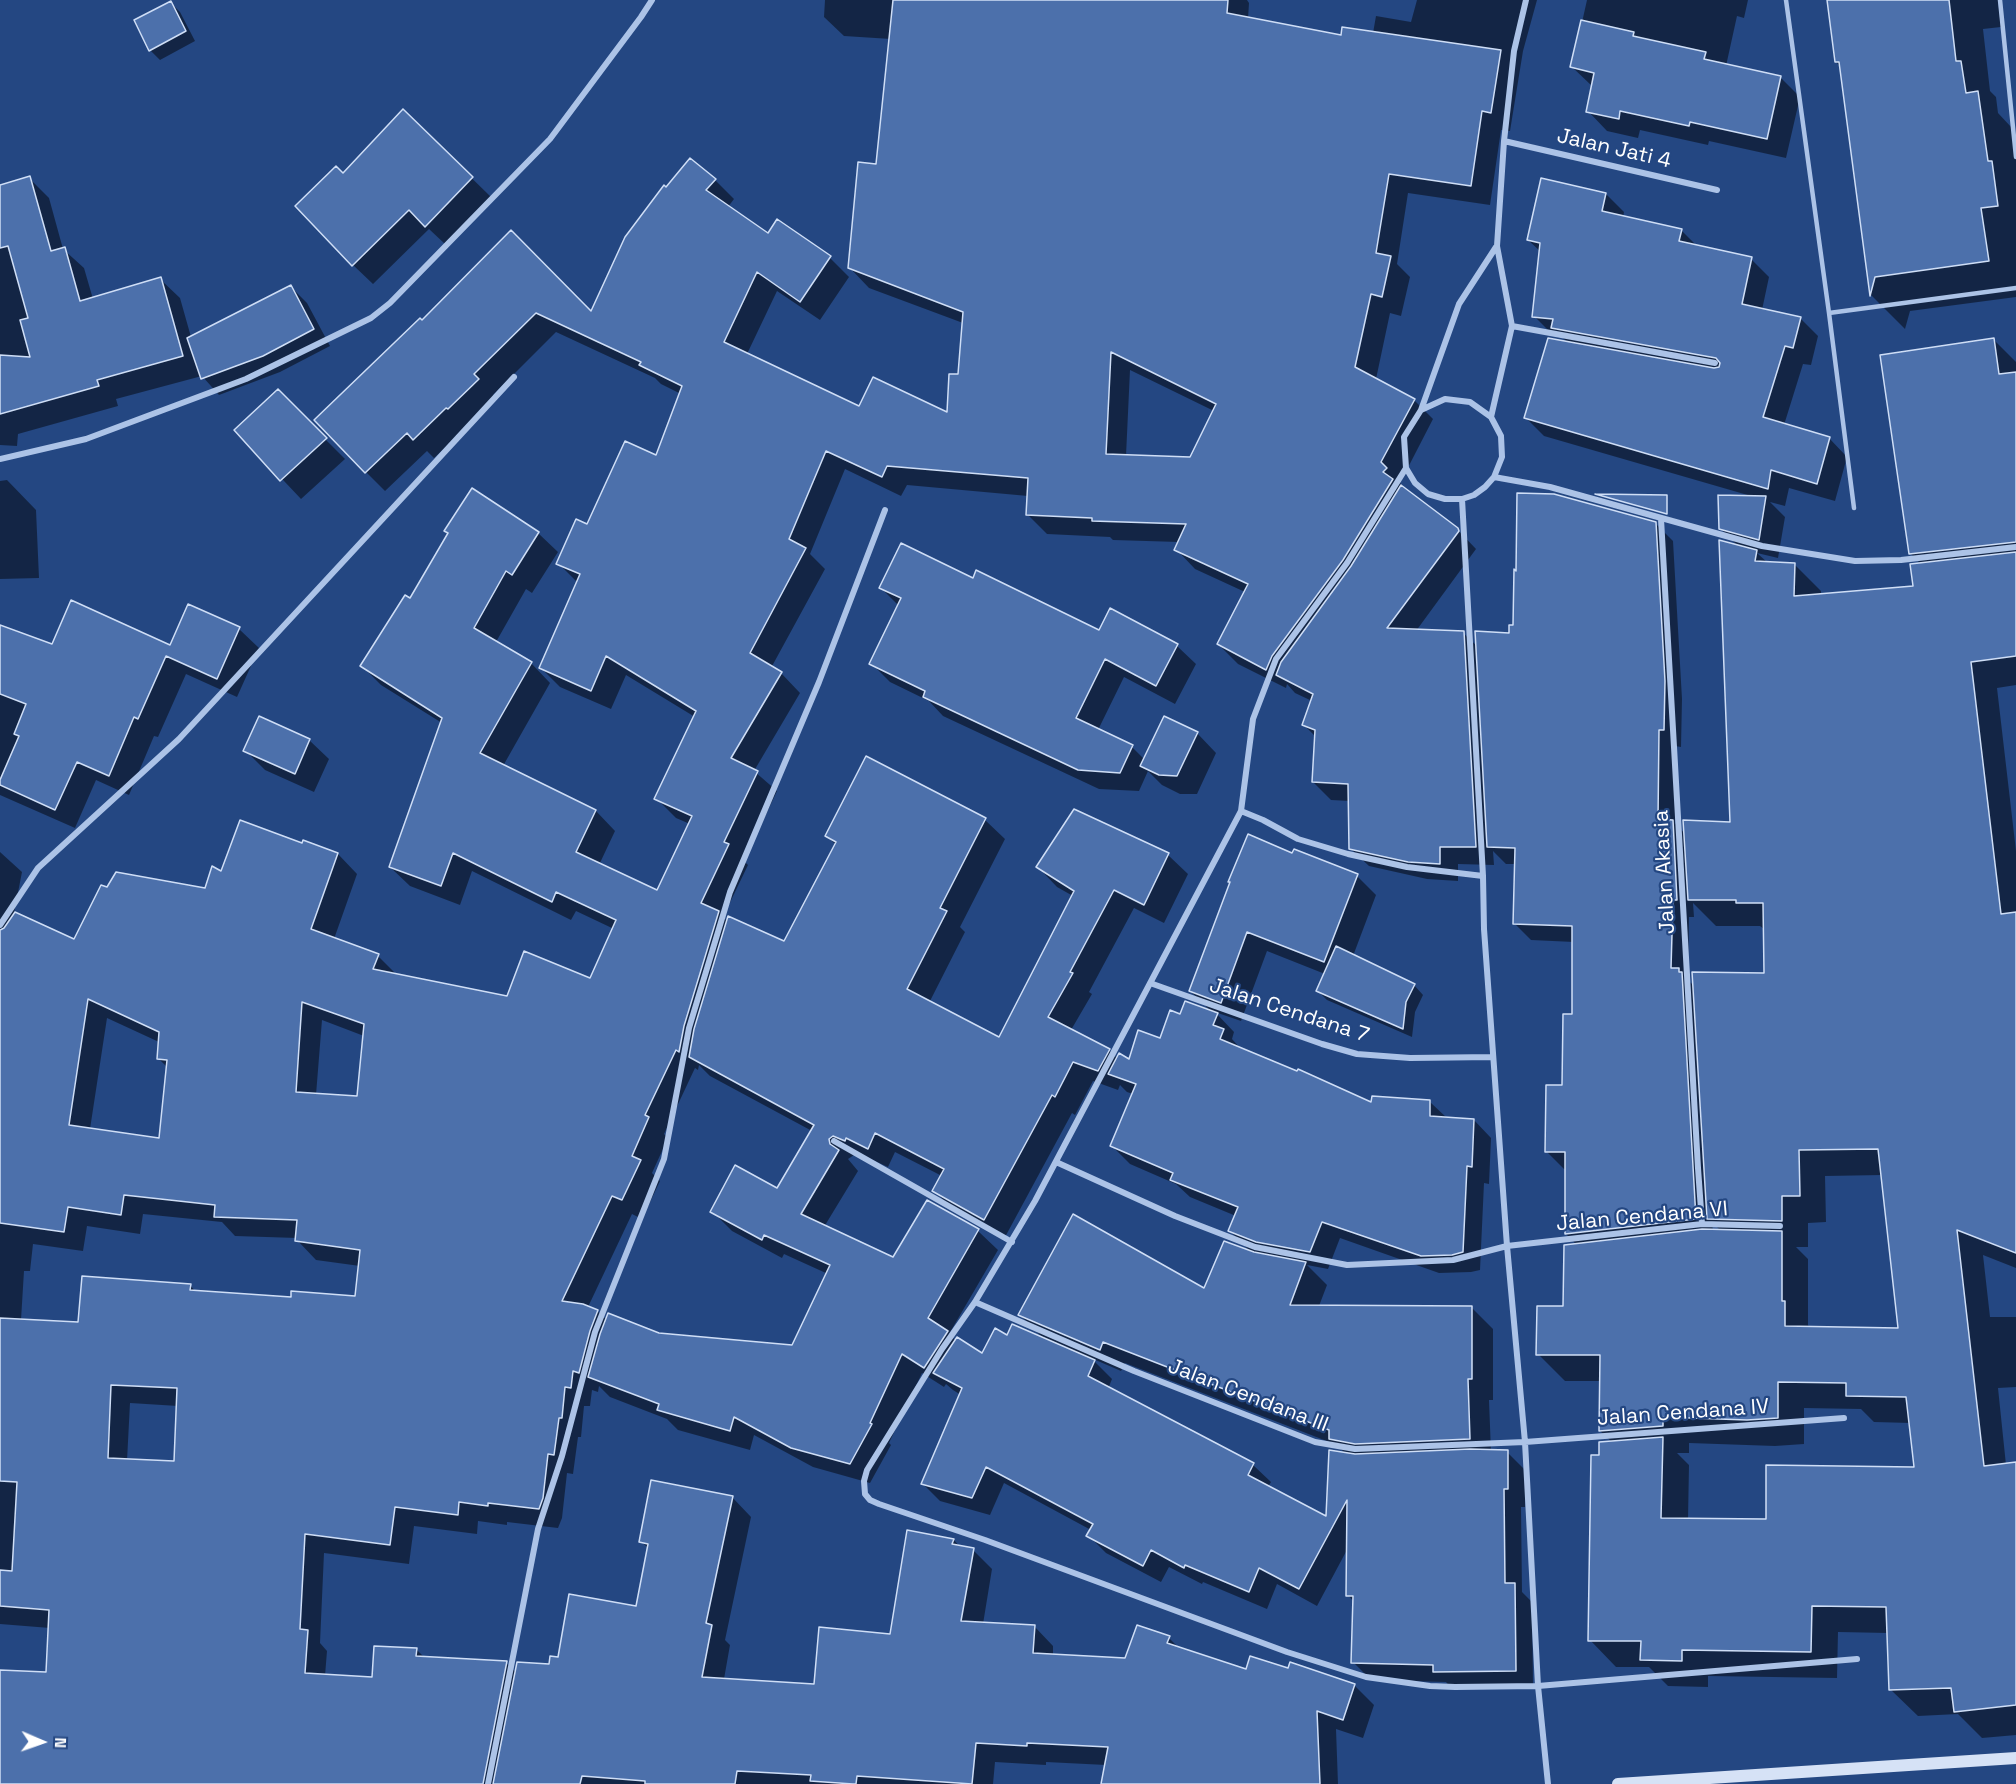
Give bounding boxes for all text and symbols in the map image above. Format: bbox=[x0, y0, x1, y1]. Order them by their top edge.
street label: Jalan Jati 4 bbox=[1555, 124, 1673, 174]
street label: Jalan Akasia bbox=[1649, 809, 1681, 935]
street label: Jalan Cendana 7 bbox=[1206, 973, 1372, 1049]
street label: Jalan Cendana VI bbox=[1555, 1197, 1729, 1237]
street label: Jalan Cendana III bbox=[1164, 1354, 1332, 1438]
street label: Jalan Cendana IV bbox=[1596, 1394, 1770, 1432]
north arrow bbox=[12, 1712, 72, 1772]
text: N bbox=[50, 1737, 71, 1748]

